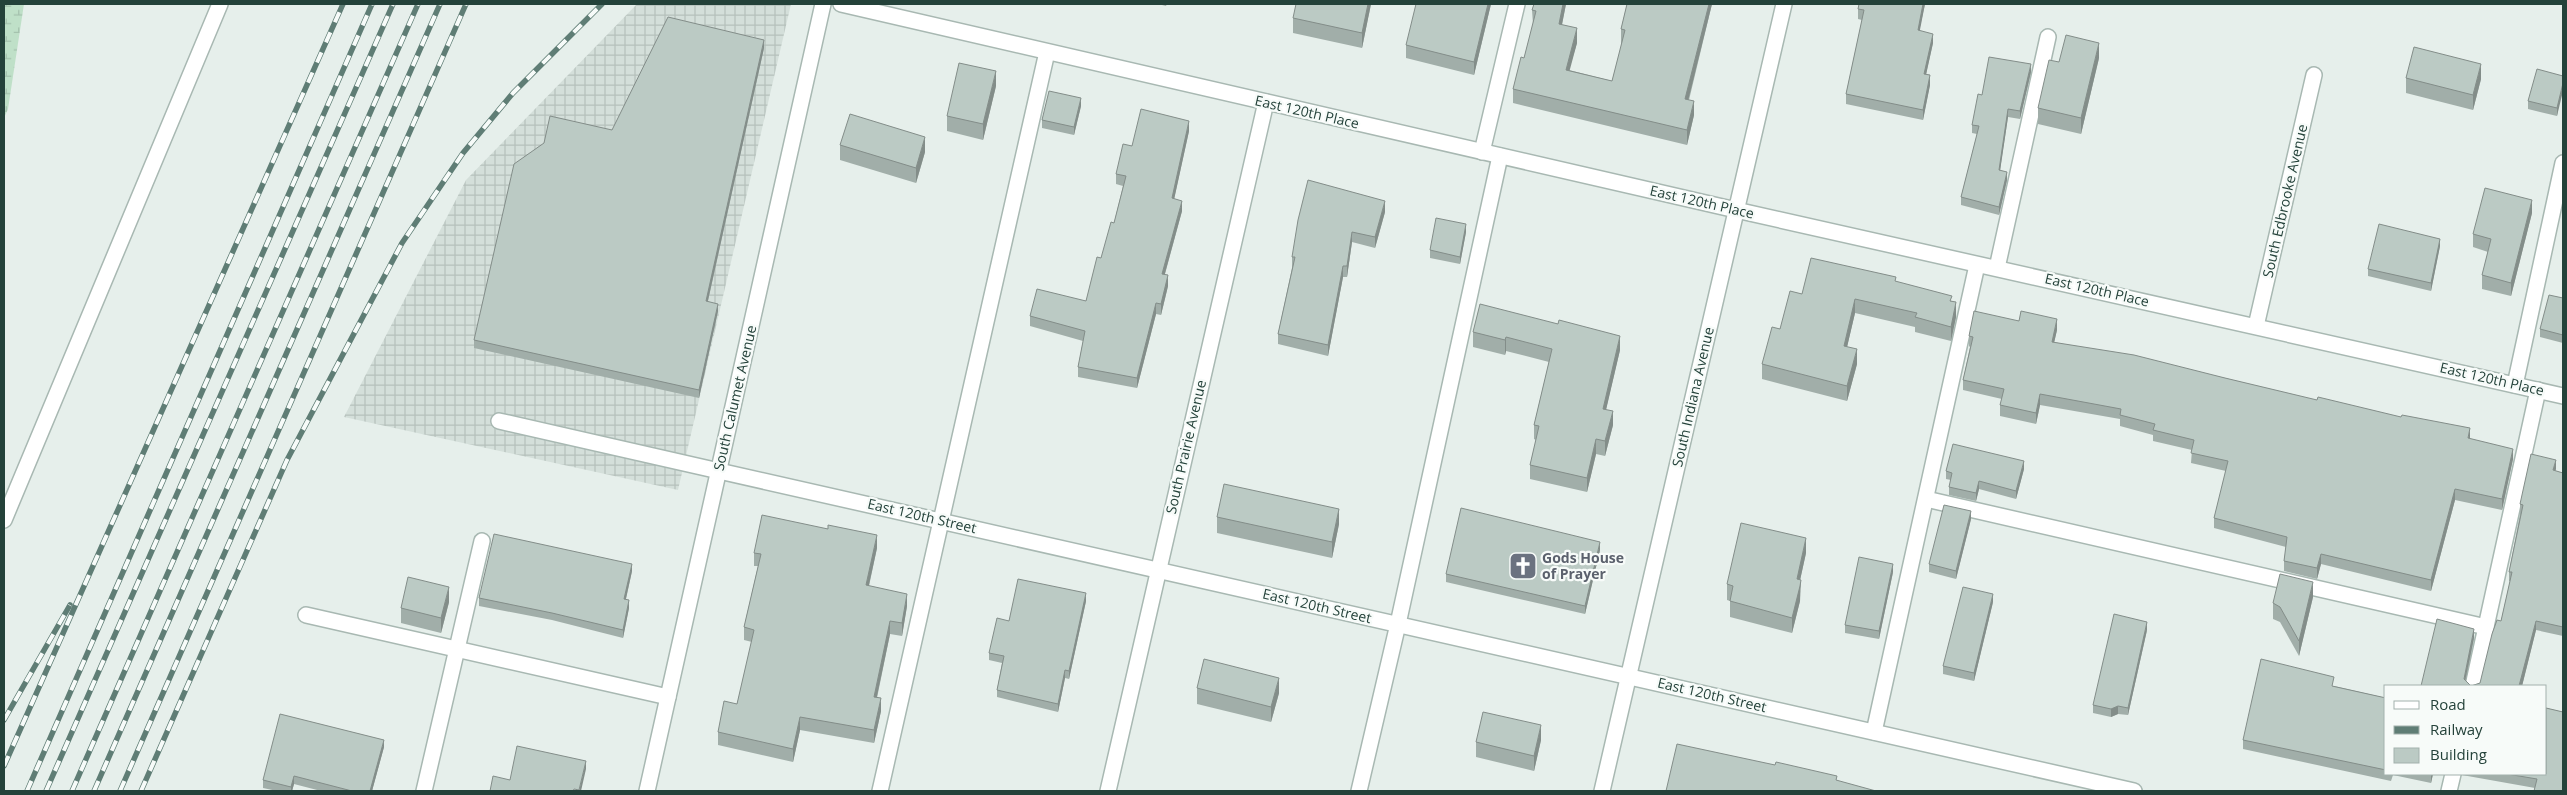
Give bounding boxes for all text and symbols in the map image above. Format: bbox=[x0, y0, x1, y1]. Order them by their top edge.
street label: East 120th Place bbox=[1253, 90, 1361, 133]
street label: South Edbrooke Avenue bbox=[2258, 122, 2311, 279]
street label: East 120th Place bbox=[1648, 180, 1756, 223]
street label: East 120th Place bbox=[2043, 268, 2151, 311]
street label: South Calumet Avenue bbox=[709, 323, 761, 473]
street label: South Indiana Avenue bbox=[1667, 325, 1718, 469]
street label: East 120th Place bbox=[2438, 357, 2546, 400]
street label: South Prairie Avenue bbox=[1161, 378, 1210, 516]
street label: East 120th Street bbox=[866, 494, 978, 537]
place label: Gods House of Prayer bbox=[1542, 548, 1624, 583]
church icon: Gods House of Prayer bbox=[1508, 551, 1538, 581]
street label: East 120th Street bbox=[1261, 584, 1373, 627]
street label: East 120th Street bbox=[1656, 673, 1768, 716]
legend bbox=[2384, 685, 2547, 775]
text: Road bbox=[2430, 694, 2466, 714]
text: Railway bbox=[2430, 719, 2483, 739]
text: Building bbox=[2430, 744, 2487, 764]

